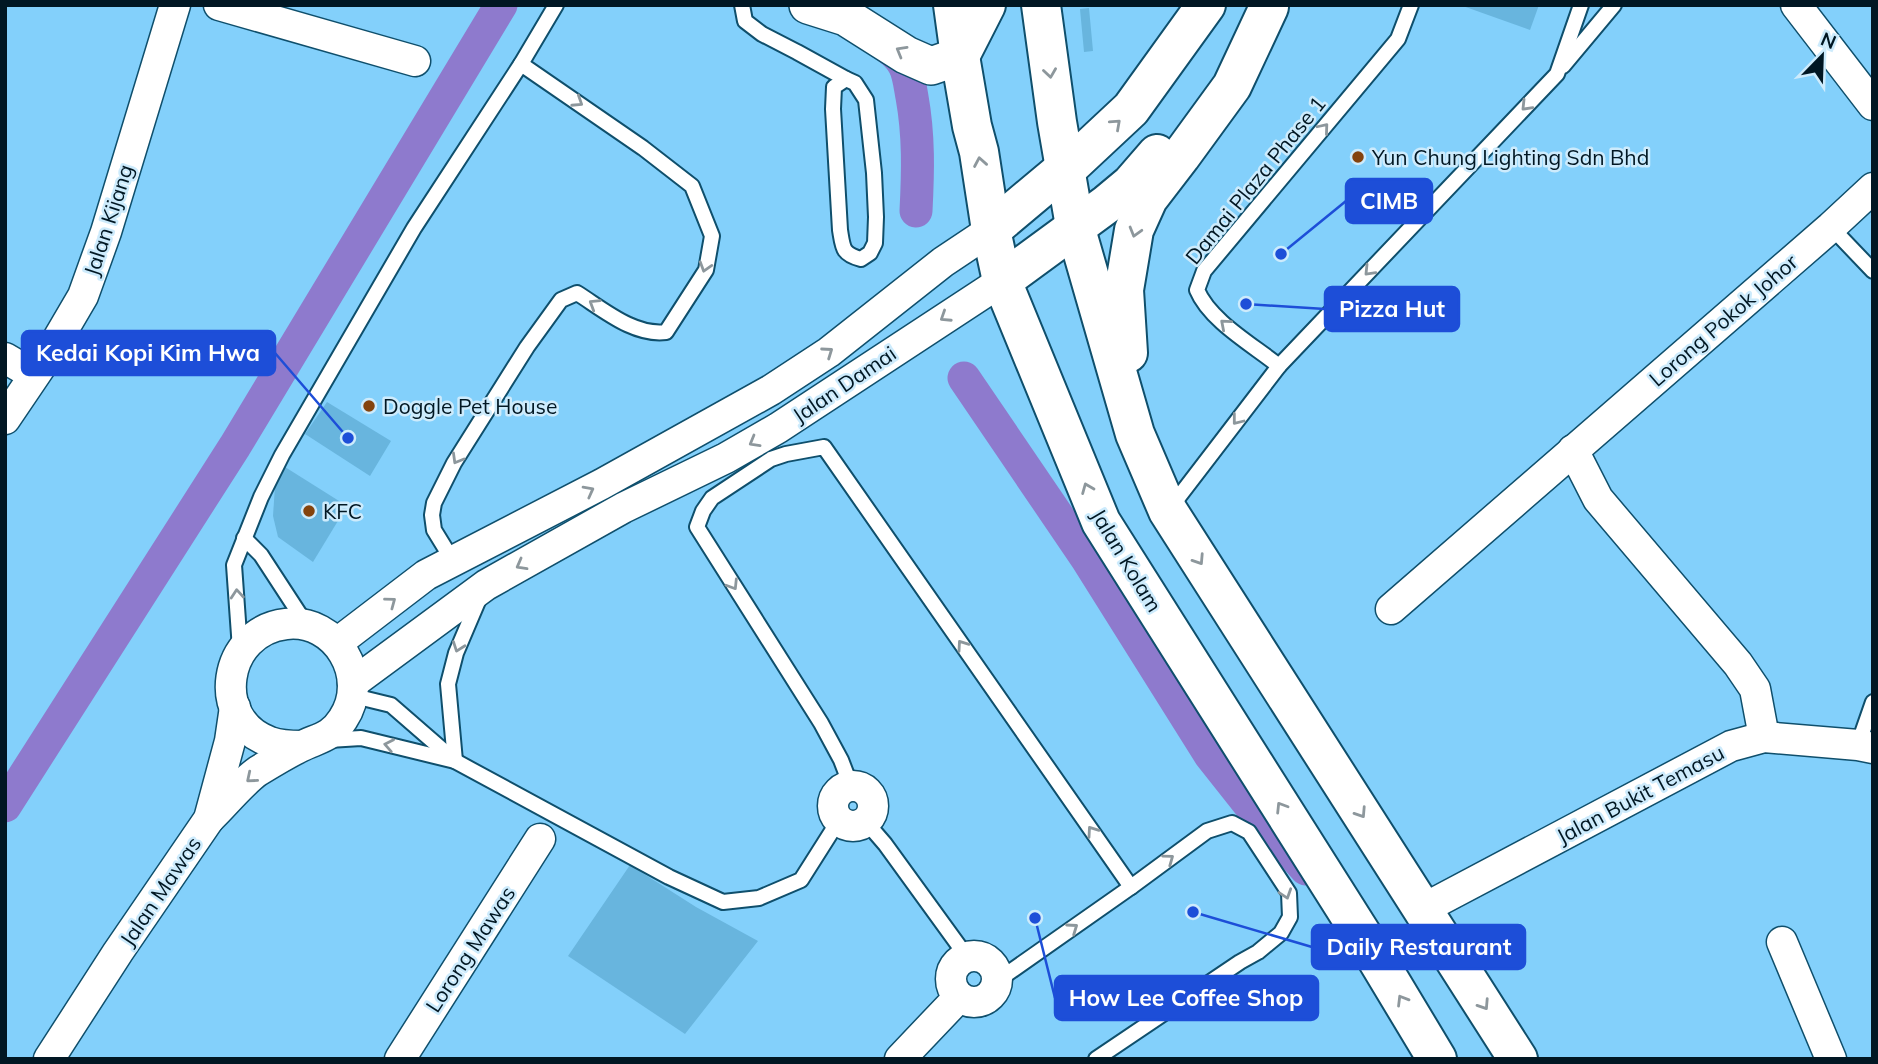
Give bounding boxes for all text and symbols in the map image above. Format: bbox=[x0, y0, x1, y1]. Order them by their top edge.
north arrow bbox=[1787, 21, 1857, 91]
text: N bbox=[1817, 27, 1840, 54]
one-way arrow bbox=[895, 46, 908, 59]
one-way arrow bbox=[1043, 67, 1058, 79]
street label: Damai Plaza Phase 1 bbox=[1179, 91, 1331, 269]
one-way arrow bbox=[570, 94, 583, 107]
one-way arrow bbox=[1522, 98, 1535, 111]
one-way arrow bbox=[1108, 119, 1121, 132]
one-way arrow bbox=[1315, 123, 1328, 135]
place label: Yun Chung Lighting Sdn Bhd bbox=[1371, 144, 1649, 170]
marker: Yun Chung Lighting Sdn Bhd bbox=[1350, 149, 1366, 165]
one-way arrow bbox=[973, 156, 988, 168]
street label: Jalan Kijang bbox=[78, 161, 138, 279]
callout: CIMB bbox=[1346, 179, 1432, 223]
text: CIMB bbox=[1360, 186, 1418, 215]
one-way arrow bbox=[1129, 226, 1143, 238]
street label: Lorong Pokok Johor bbox=[1643, 248, 1803, 392]
one-way arrow bbox=[699, 261, 714, 273]
one-way arrow bbox=[1365, 263, 1378, 276]
callout: Pizza Hut bbox=[1325, 287, 1459, 331]
text: Pizza Hut bbox=[1339, 294, 1445, 323]
one-way arrow bbox=[589, 299, 602, 312]
one-way arrow bbox=[939, 309, 952, 322]
one-way arrow bbox=[1221, 320, 1234, 332]
callout: Kedai Kopi Kim Hwa bbox=[22, 331, 275, 375]
text: Kedai Kopi Kim Hwa bbox=[36, 338, 260, 367]
street label: Jalan Damai bbox=[787, 340, 901, 428]
one-way arrow bbox=[821, 347, 834, 360]
place label: Doggle Pet House bbox=[383, 393, 557, 419]
marker: Doggle Pet House bbox=[361, 398, 377, 414]
one-way arrow bbox=[1233, 413, 1246, 425]
one-way arrow bbox=[749, 433, 762, 446]
one-way arrow bbox=[453, 451, 466, 464]
one-way arrow bbox=[1081, 483, 1095, 495]
one-way arrow bbox=[582, 485, 595, 499]
place label: KFC bbox=[323, 498, 362, 524]
marker: KFC bbox=[301, 503, 317, 519]
street label: Jalan Kolam bbox=[1086, 504, 1168, 616]
one-way arrow bbox=[1191, 552, 1204, 565]
one-way arrow bbox=[516, 557, 528, 571]
one-way arrow bbox=[724, 578, 737, 591]
one-way arrow bbox=[230, 588, 245, 599]
one-way arrow bbox=[384, 597, 396, 610]
one-way arrow bbox=[958, 640, 970, 653]
one-way arrow bbox=[452, 641, 466, 653]
one-way arrow bbox=[383, 738, 395, 753]
street label: Jalan Bukit Temasu bbox=[1552, 739, 1728, 849]
one-way arrow bbox=[247, 769, 259, 782]
one-way arrow bbox=[1276, 802, 1289, 815]
one-way arrow bbox=[1353, 805, 1366, 818]
one-way arrow bbox=[1088, 826, 1100, 839]
street label: Jalan Mawas bbox=[114, 831, 206, 951]
one-way arrow bbox=[1161, 855, 1174, 868]
street label: Lorong Mawas bbox=[420, 881, 520, 1017]
one-way arrow bbox=[1277, 888, 1292, 900]
one-way arrow bbox=[1065, 924, 1078, 936]
callout: Daily Restaurant bbox=[1312, 925, 1525, 969]
text: Daily Restaurant bbox=[1327, 932, 1512, 961]
callout: How Lee Coffee Shop bbox=[1055, 976, 1318, 1020]
text: How Lee Coffee Shop bbox=[1069, 983, 1303, 1012]
one-way arrow bbox=[1397, 995, 1410, 1008]
one-way arrow bbox=[1475, 997, 1488, 1010]

